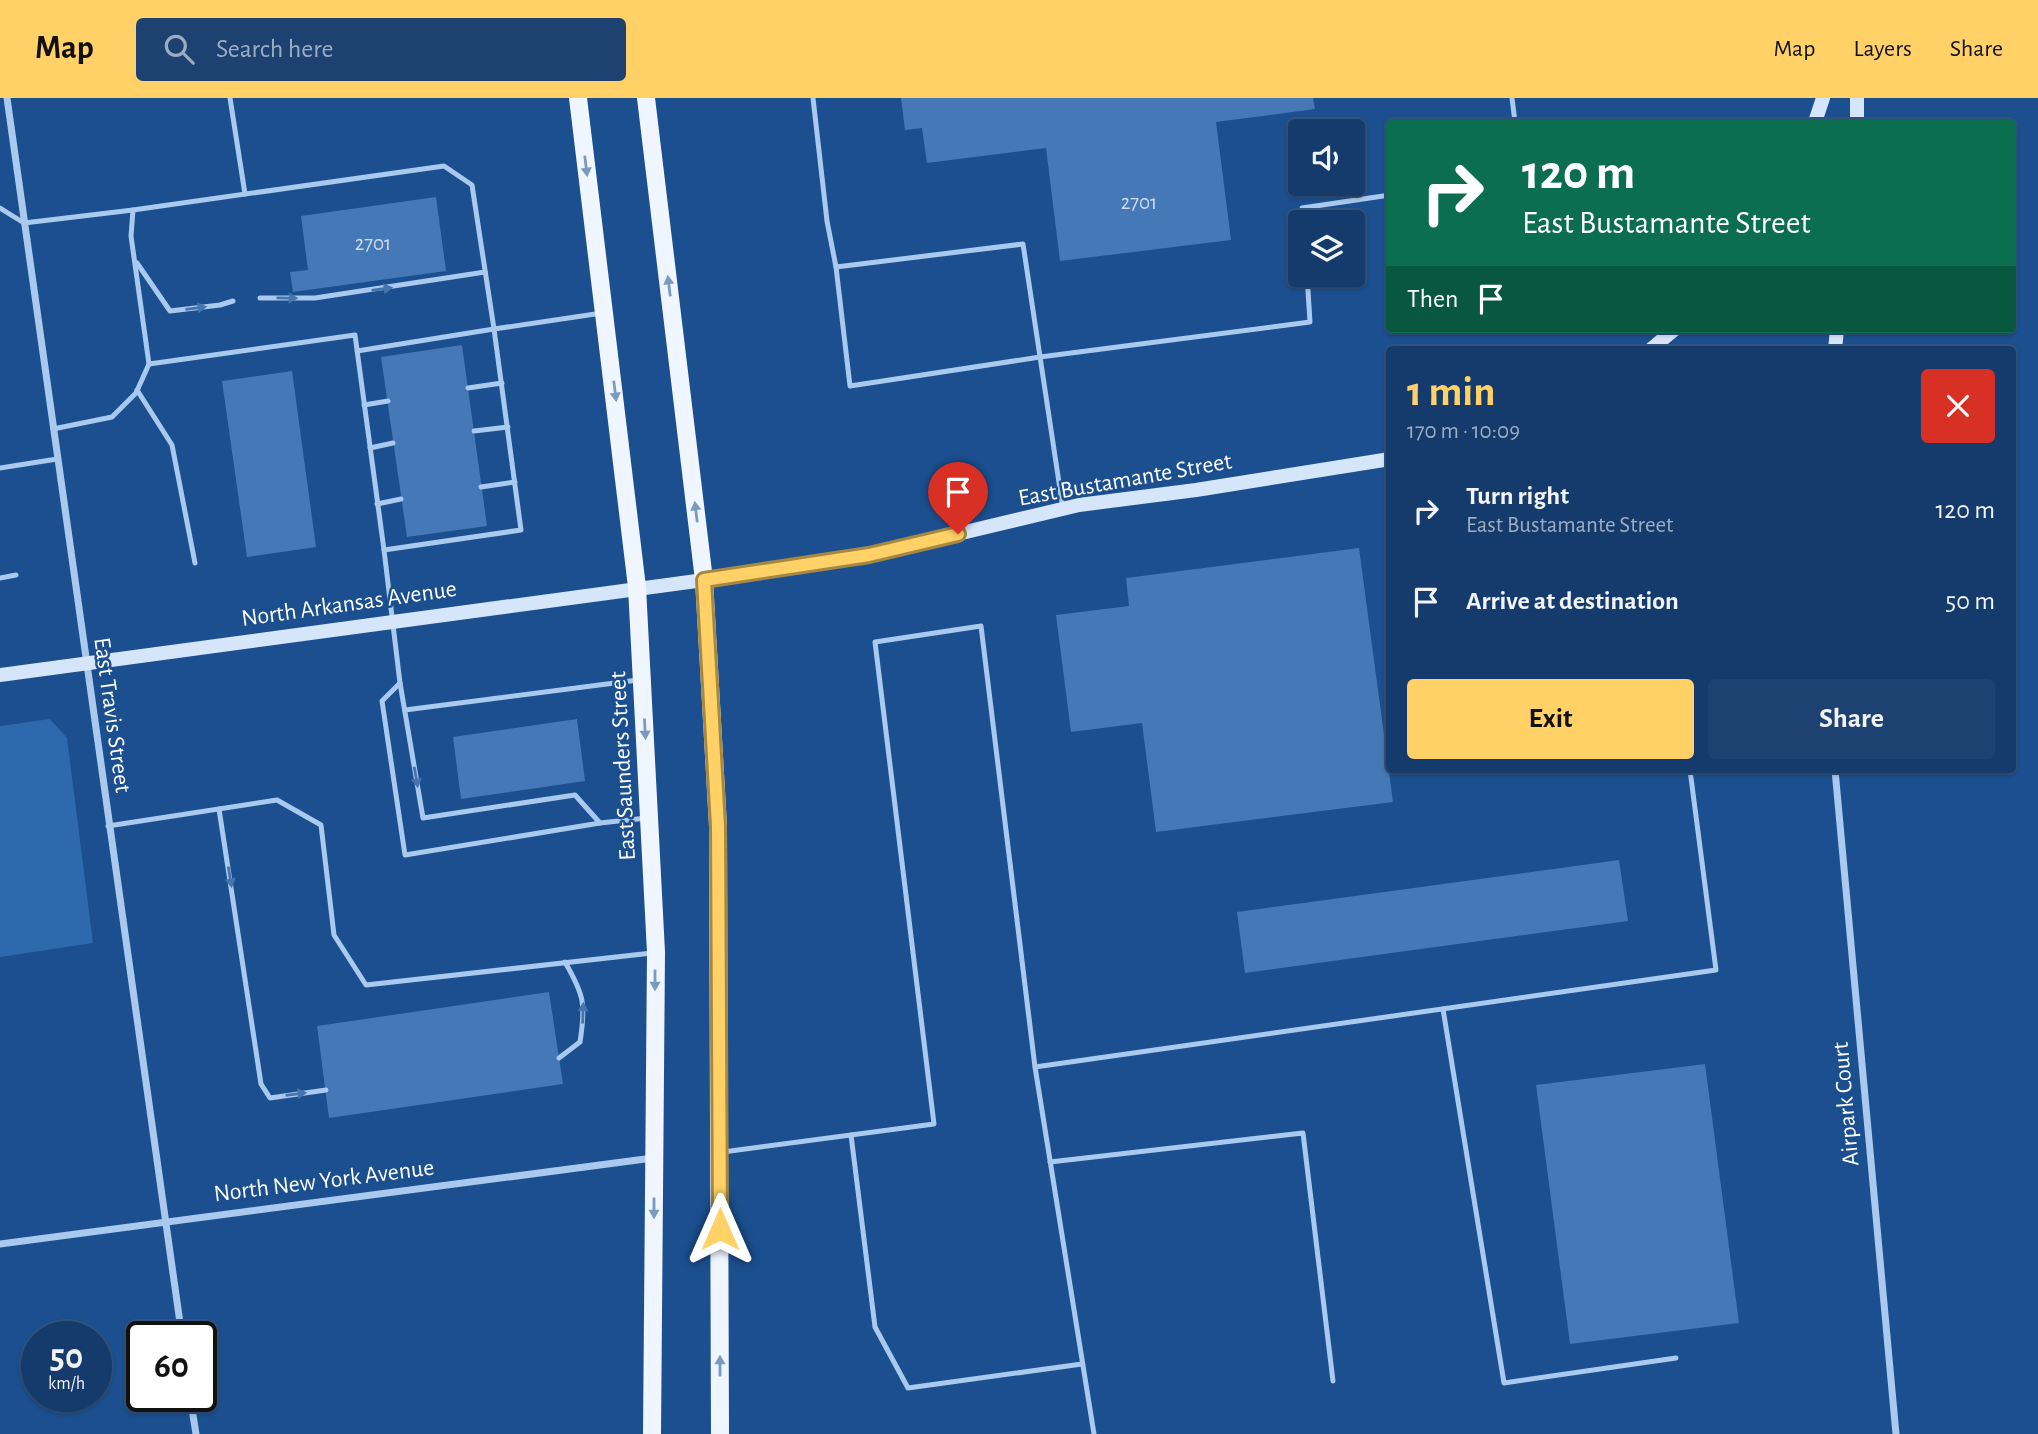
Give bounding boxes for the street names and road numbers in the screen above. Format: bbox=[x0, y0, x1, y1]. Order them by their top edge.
street label: East Bustamante Street bbox=[1016, 449, 1234, 511]
street label: North Arkansas Avenue bbox=[240, 577, 458, 631]
street label: East Travis Street bbox=[89, 636, 135, 794]
street label: East Saunders Street bbox=[606, 670, 640, 861]
street label: Airpark Court bbox=[1829, 1041, 1863, 1167]
street label: North New York Avenue bbox=[212, 1156, 436, 1206]

